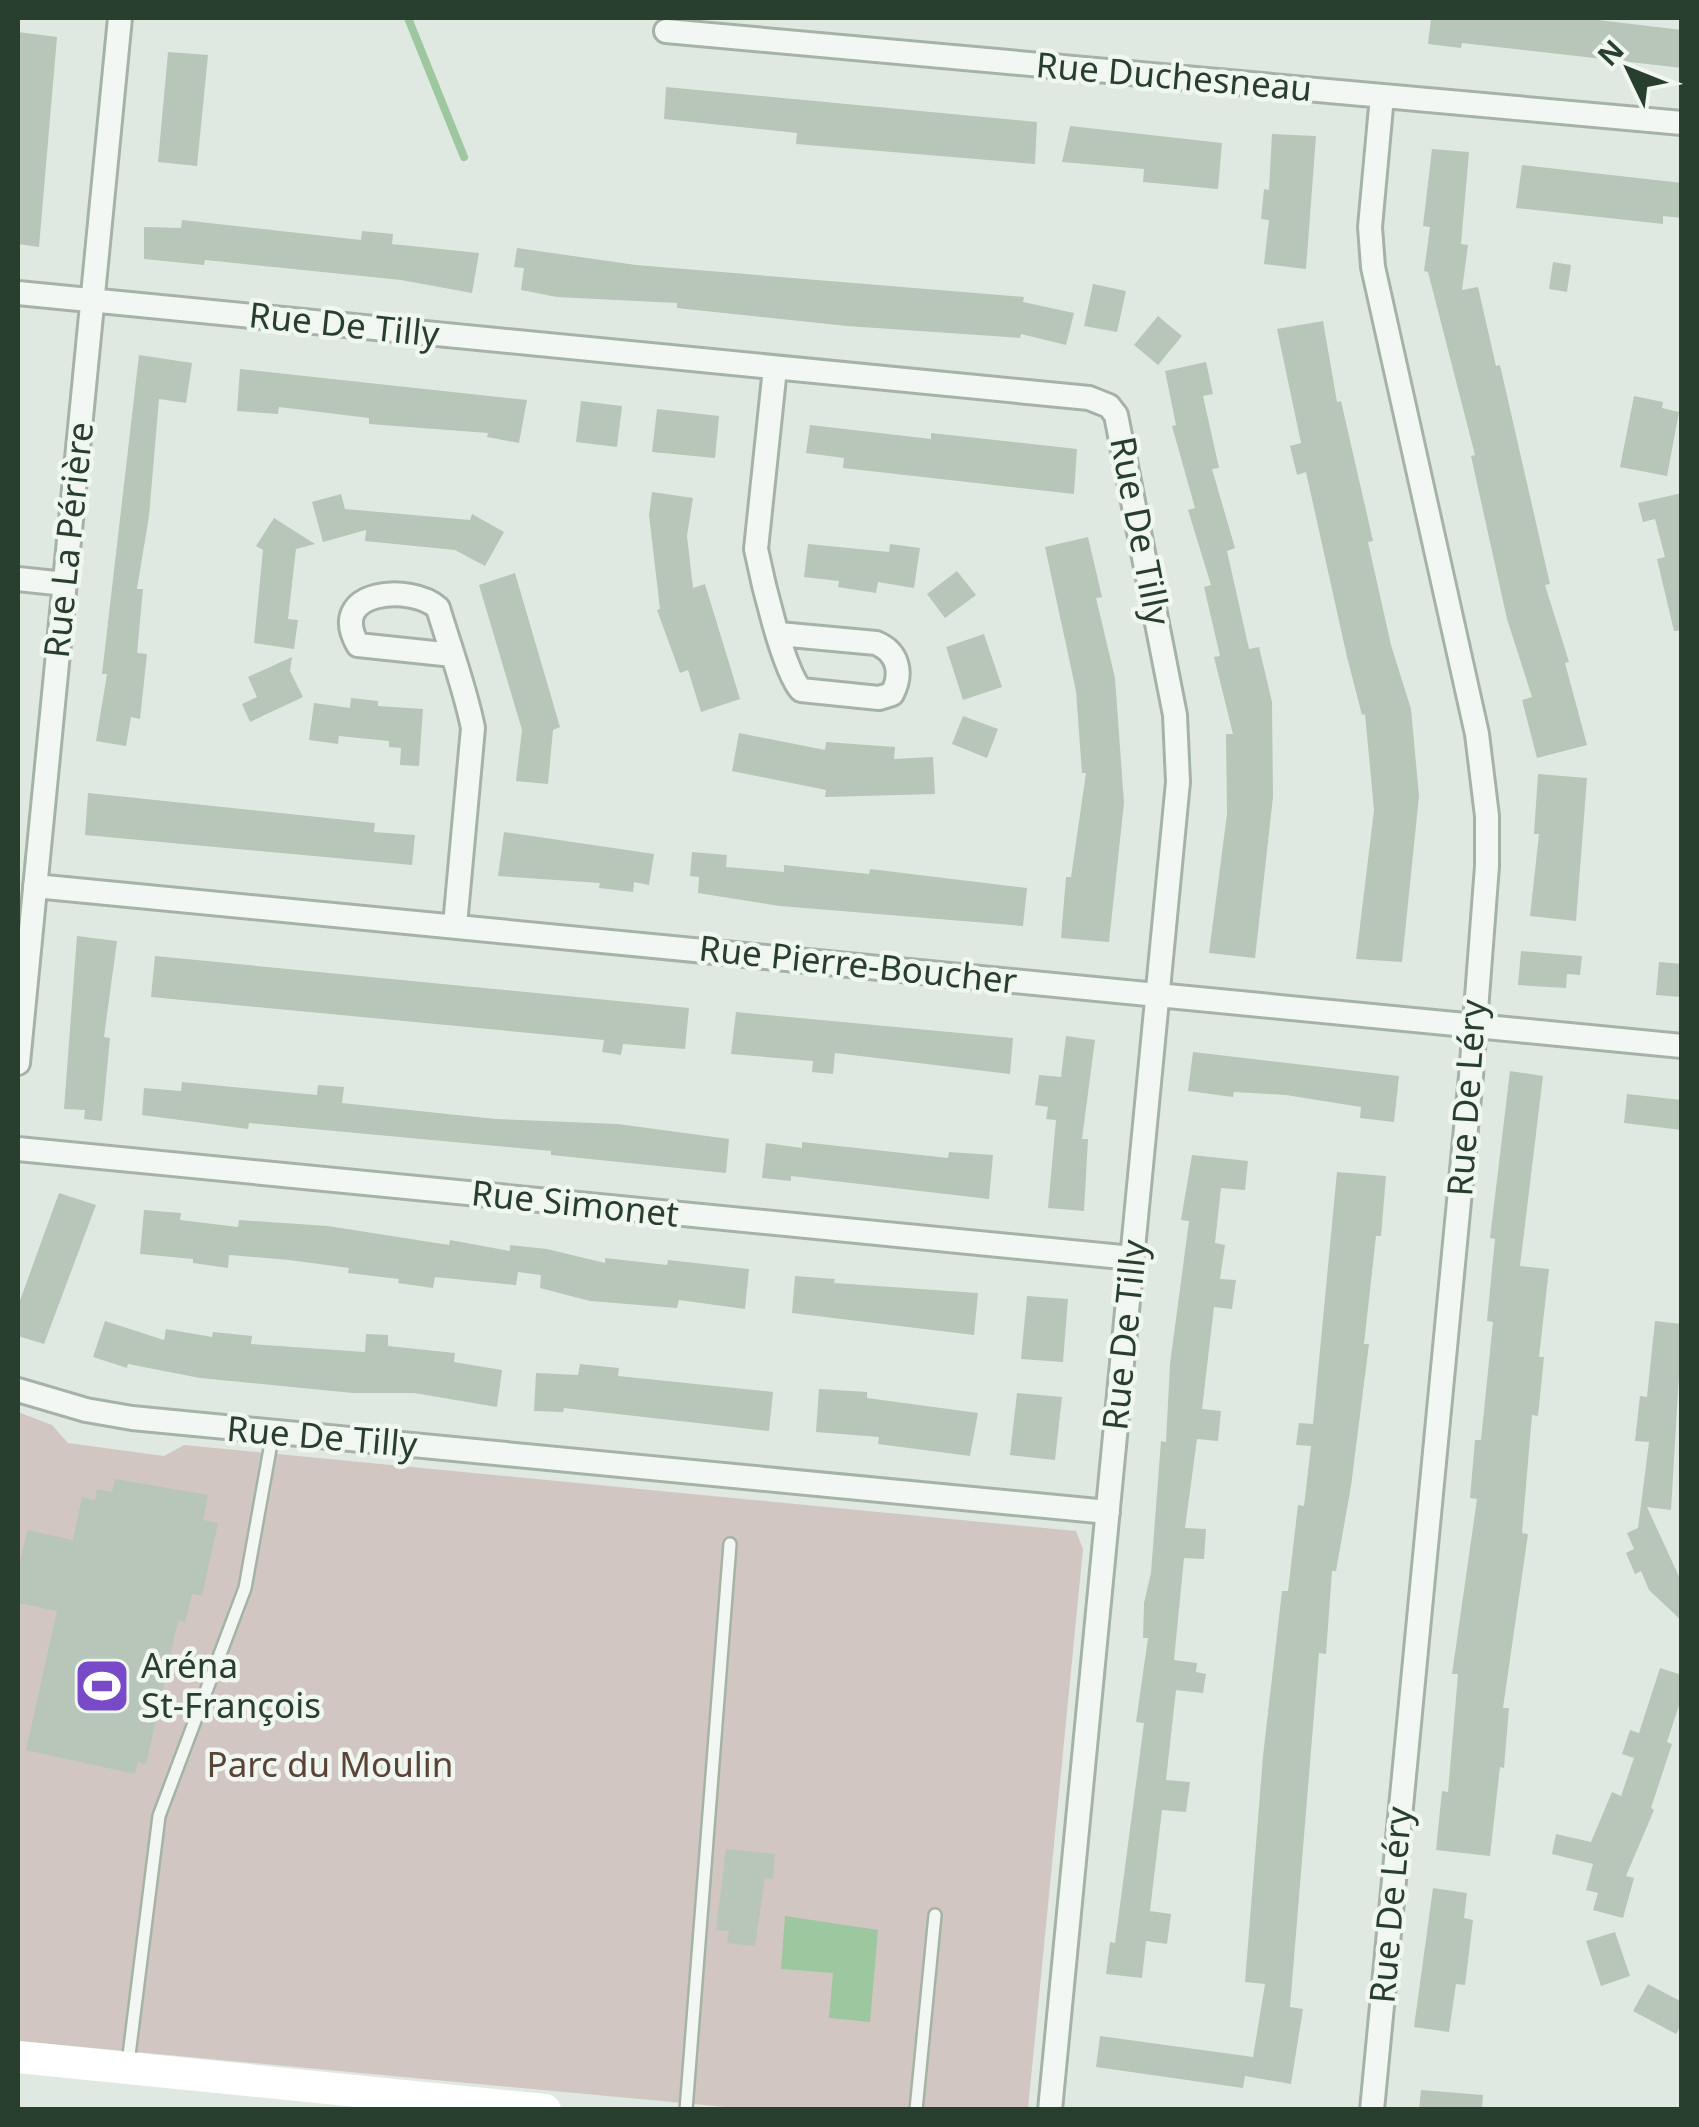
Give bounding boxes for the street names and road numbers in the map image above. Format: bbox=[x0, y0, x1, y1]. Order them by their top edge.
street label: Rue Duchesneau bbox=[1034, 40, 1314, 111]
street label: Rue De Tilly bbox=[247, 290, 442, 357]
street label: Rue La Périère bbox=[32, 420, 103, 660]
street label: Rue De Tilly bbox=[1100, 432, 1183, 629]
street label: Rue Pierre-Boucher bbox=[697, 923, 1020, 1004]
street label: Rue De Léry bbox=[1435, 998, 1496, 1198]
street label: Rue Simonet bbox=[469, 1168, 681, 1237]
street label: Rue De Tilly bbox=[1090, 1237, 1157, 1432]
street label: Rue De Tilly bbox=[225, 1404, 419, 1467]
street label: Rue De Léry bbox=[1358, 1805, 1422, 2005]

